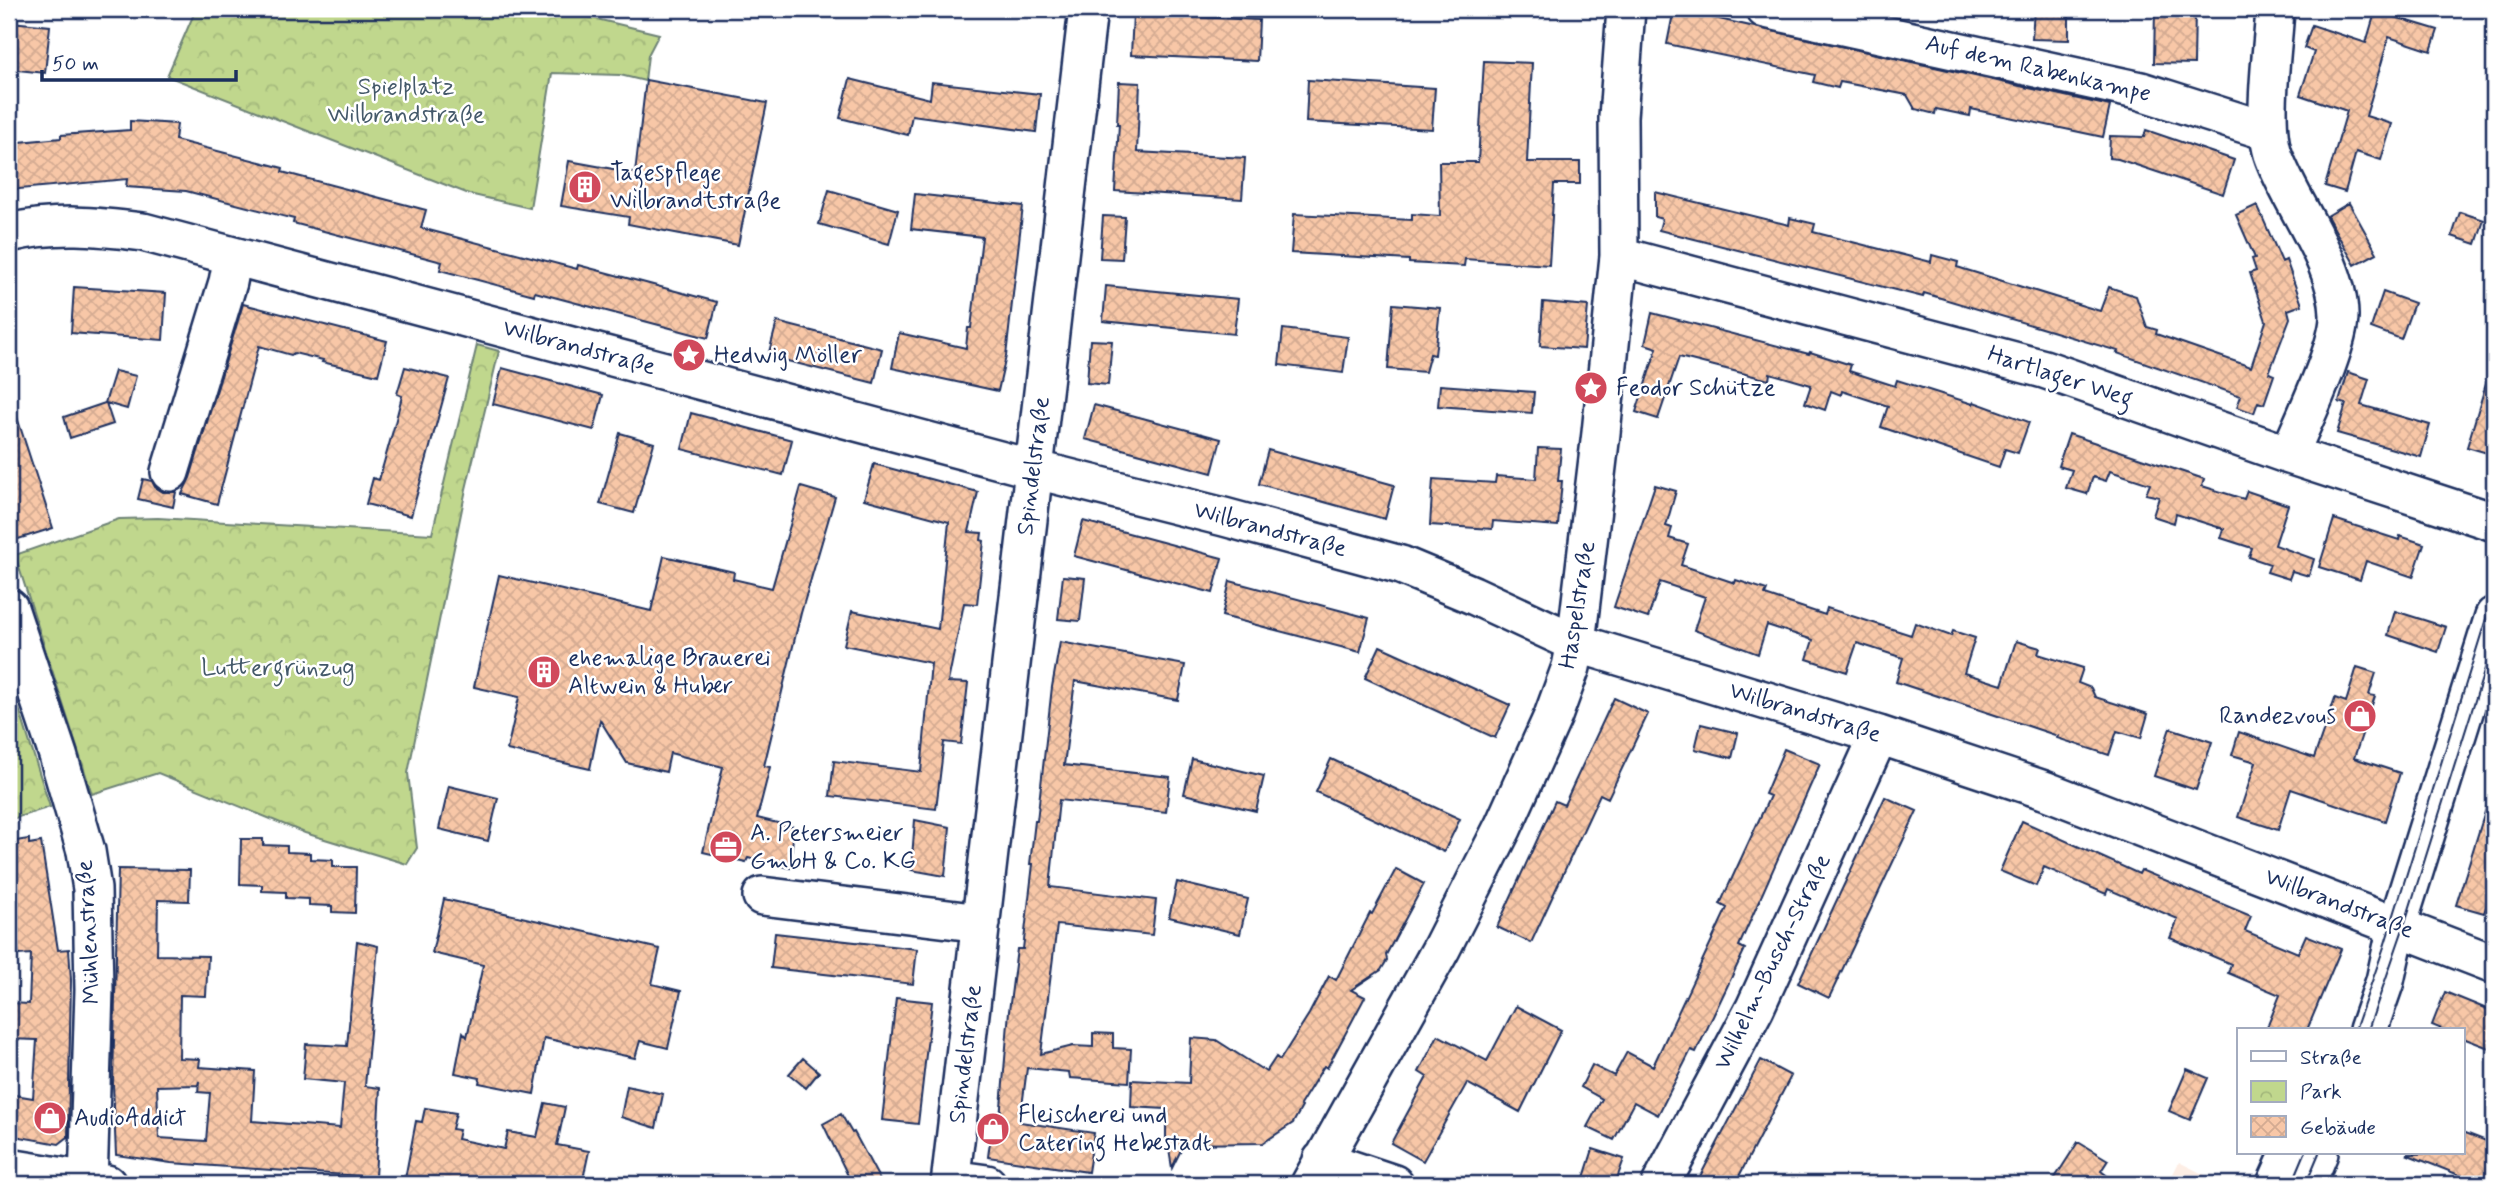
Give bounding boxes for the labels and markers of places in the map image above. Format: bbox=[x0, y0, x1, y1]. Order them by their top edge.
place label: Tagespflege Wilbrandtstraße bbox=[610, 158, 781, 217]
building icon: Tagespflege Wilbrandtstraße bbox=[566, 168, 604, 206]
place icon: Hedwig Möller bbox=[670, 336, 708, 374]
place label: Hedwig Möller bbox=[714, 340, 863, 371]
place icon: Feodor Schütze bbox=[1572, 369, 1610, 407]
place label: Feodor Schütze bbox=[1616, 373, 1776, 404]
place label: ehemalige Brauerei Altwein & Huber bbox=[568, 643, 771, 702]
building icon: ehemalige Brauerei Altwein & Huber bbox=[525, 653, 563, 691]
shop icon: Randezvous bbox=[2341, 697, 2379, 735]
place label: Randezvous bbox=[2219, 701, 2336, 732]
place label: A. Petersmeier GmbH & Co. KG bbox=[750, 818, 916, 877]
office icon: A. Petersmeier GmbH & Co. KG bbox=[707, 828, 745, 866]
shop icon: AudioAddict bbox=[31, 1099, 69, 1137]
place label: Fleischerei und Catering Hebestadt bbox=[1018, 1100, 1211, 1162]
place label: AudioAddict bbox=[74, 1103, 187, 1134]
shop icon: Fleischerei und Catering Hebestadt bbox=[974, 1110, 1012, 1148]

